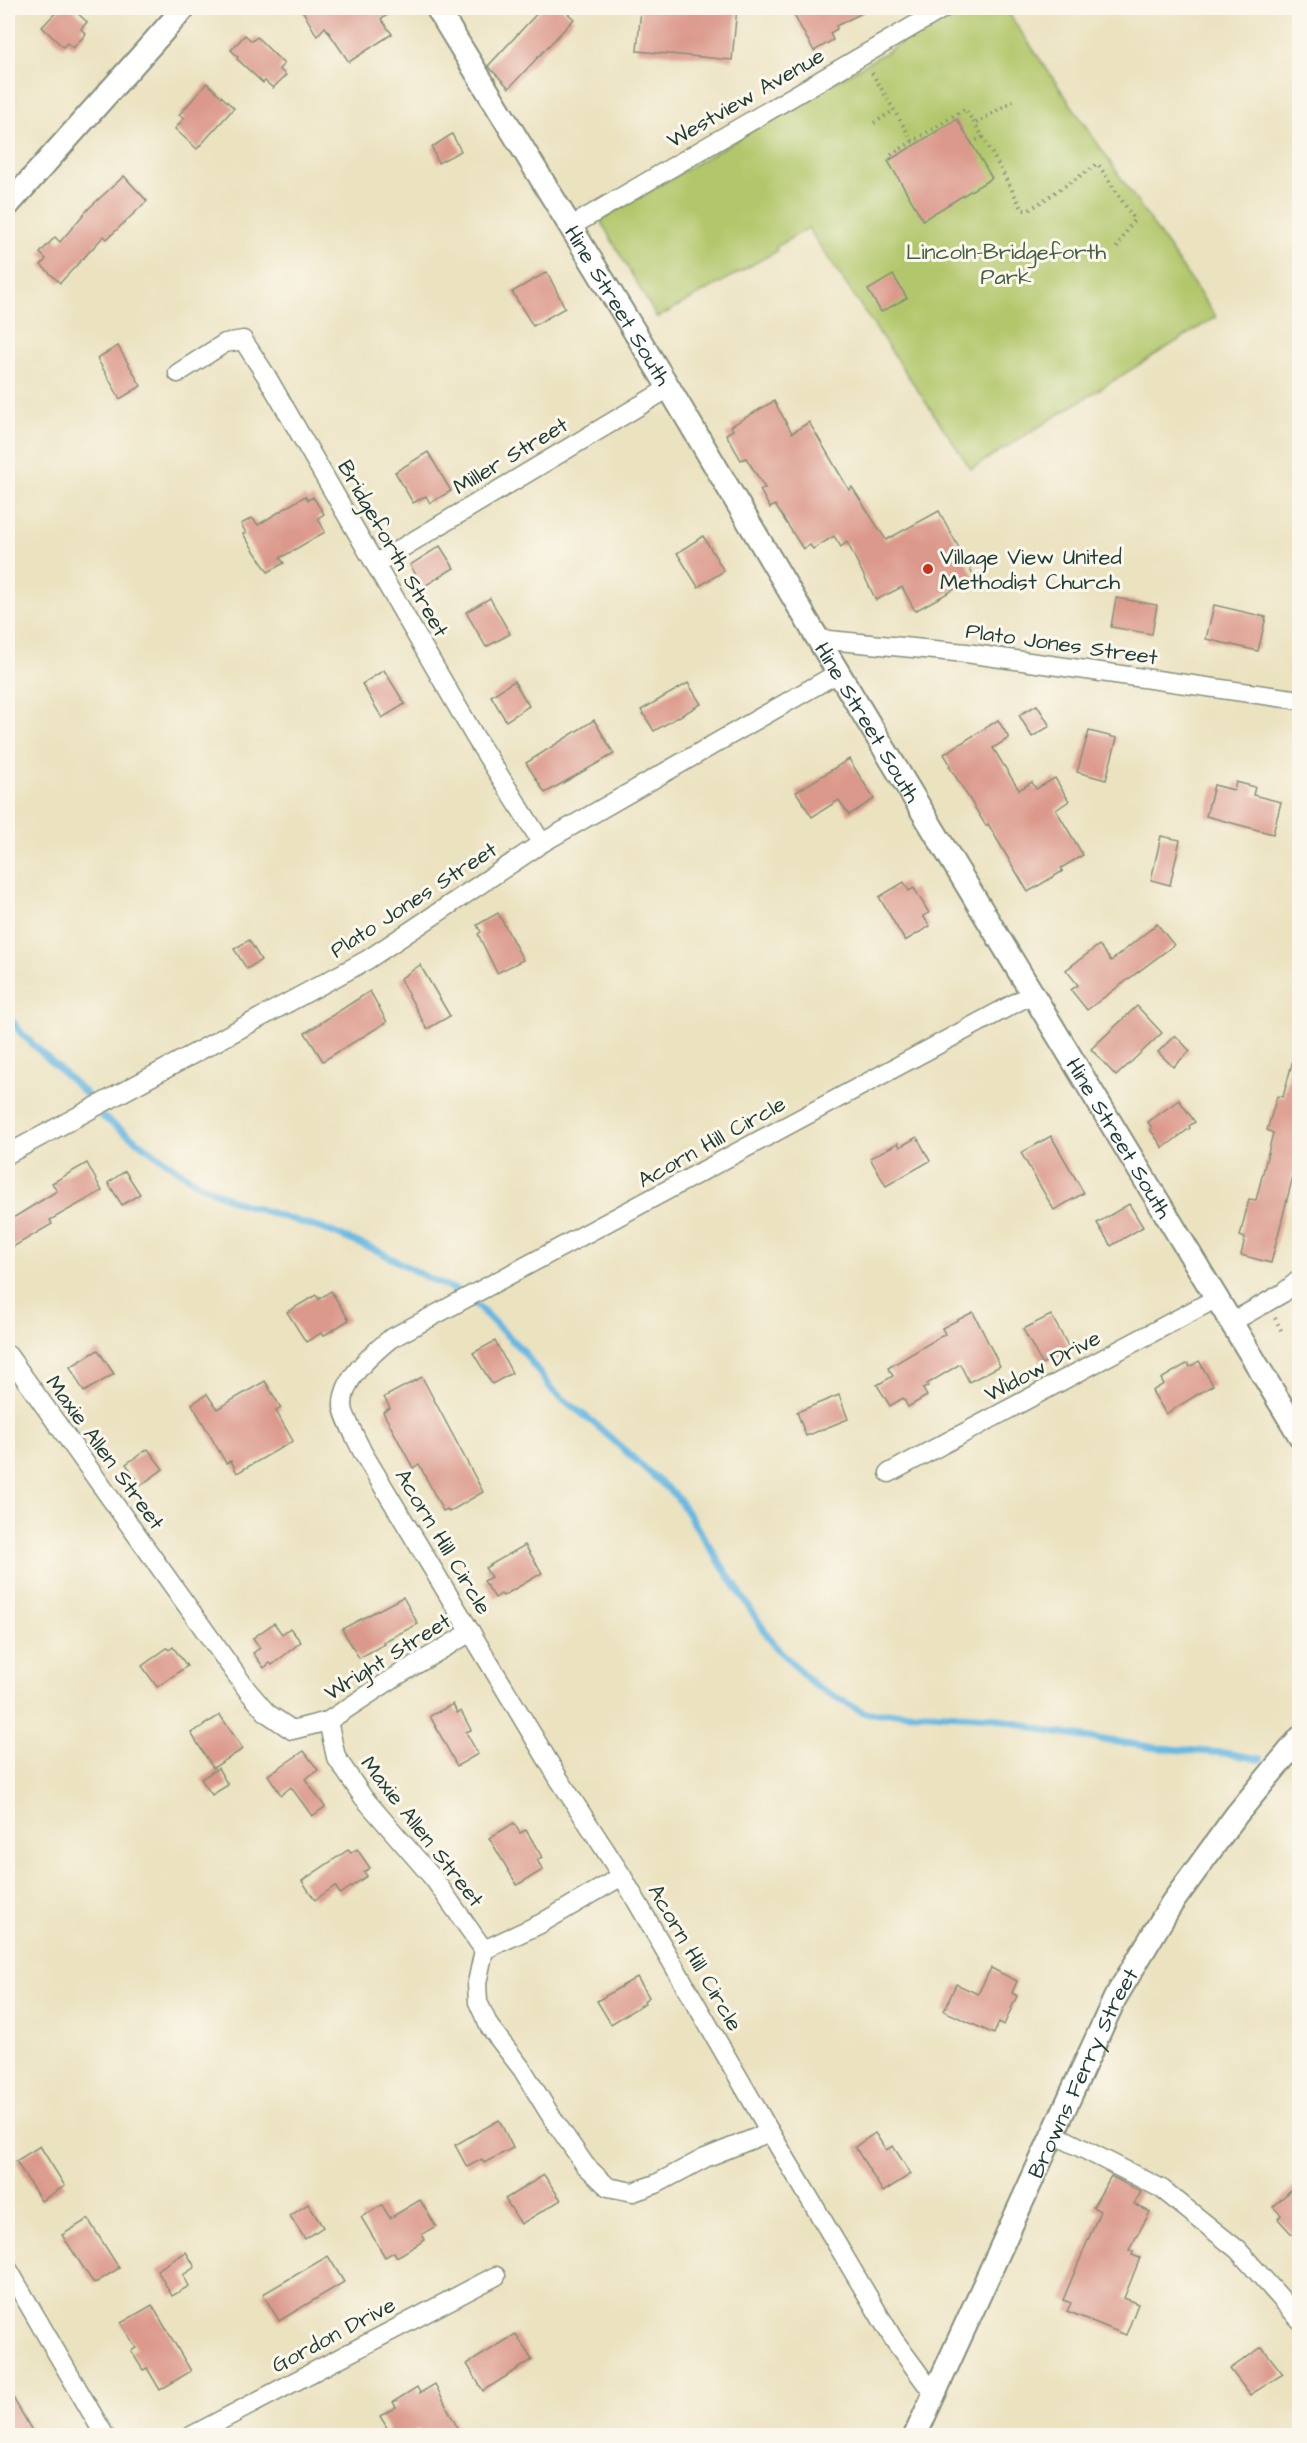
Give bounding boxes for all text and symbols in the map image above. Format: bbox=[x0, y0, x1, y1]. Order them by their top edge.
street label: Westview Avenue bbox=[661, 41, 830, 156]
street label: Hine Street South bbox=[556, 220, 678, 392]
park label: Lincoln-Bridgeforth Park bbox=[906, 237, 1106, 293]
street label: Miller Street bbox=[447, 410, 574, 503]
street label: Bridgeforth Street bbox=[328, 455, 456, 644]
place label: Village View United Methodist Church bbox=[940, 542, 1122, 598]
marker: Village View United Methodist Church bbox=[921, 562, 935, 576]
street label: Plato Jones Street bbox=[964, 616, 1160, 673]
street label: Hine Street South bbox=[806, 637, 927, 809]
street label: Plato Jones Street bbox=[324, 835, 503, 966]
street label: Hine Street South bbox=[1058, 1052, 1179, 1225]
street label: Acorn Hill Circle bbox=[632, 1089, 792, 1196]
street label: Widow Drive bbox=[979, 1323, 1106, 1410]
street label: Maxie Allen Street bbox=[38, 1369, 172, 1537]
street label: Acorn Hill Circle bbox=[387, 1463, 499, 1621]
street label: Wright Street bbox=[319, 1606, 458, 1709]
street label: Maxie Allen Street bbox=[353, 1750, 491, 1914]
street label: Acorn Hill Circle bbox=[640, 1879, 749, 2037]
street label: Browns Ferry Street bbox=[1021, 1962, 1147, 2183]
street label: Gordon Drive bbox=[266, 2290, 401, 2381]

